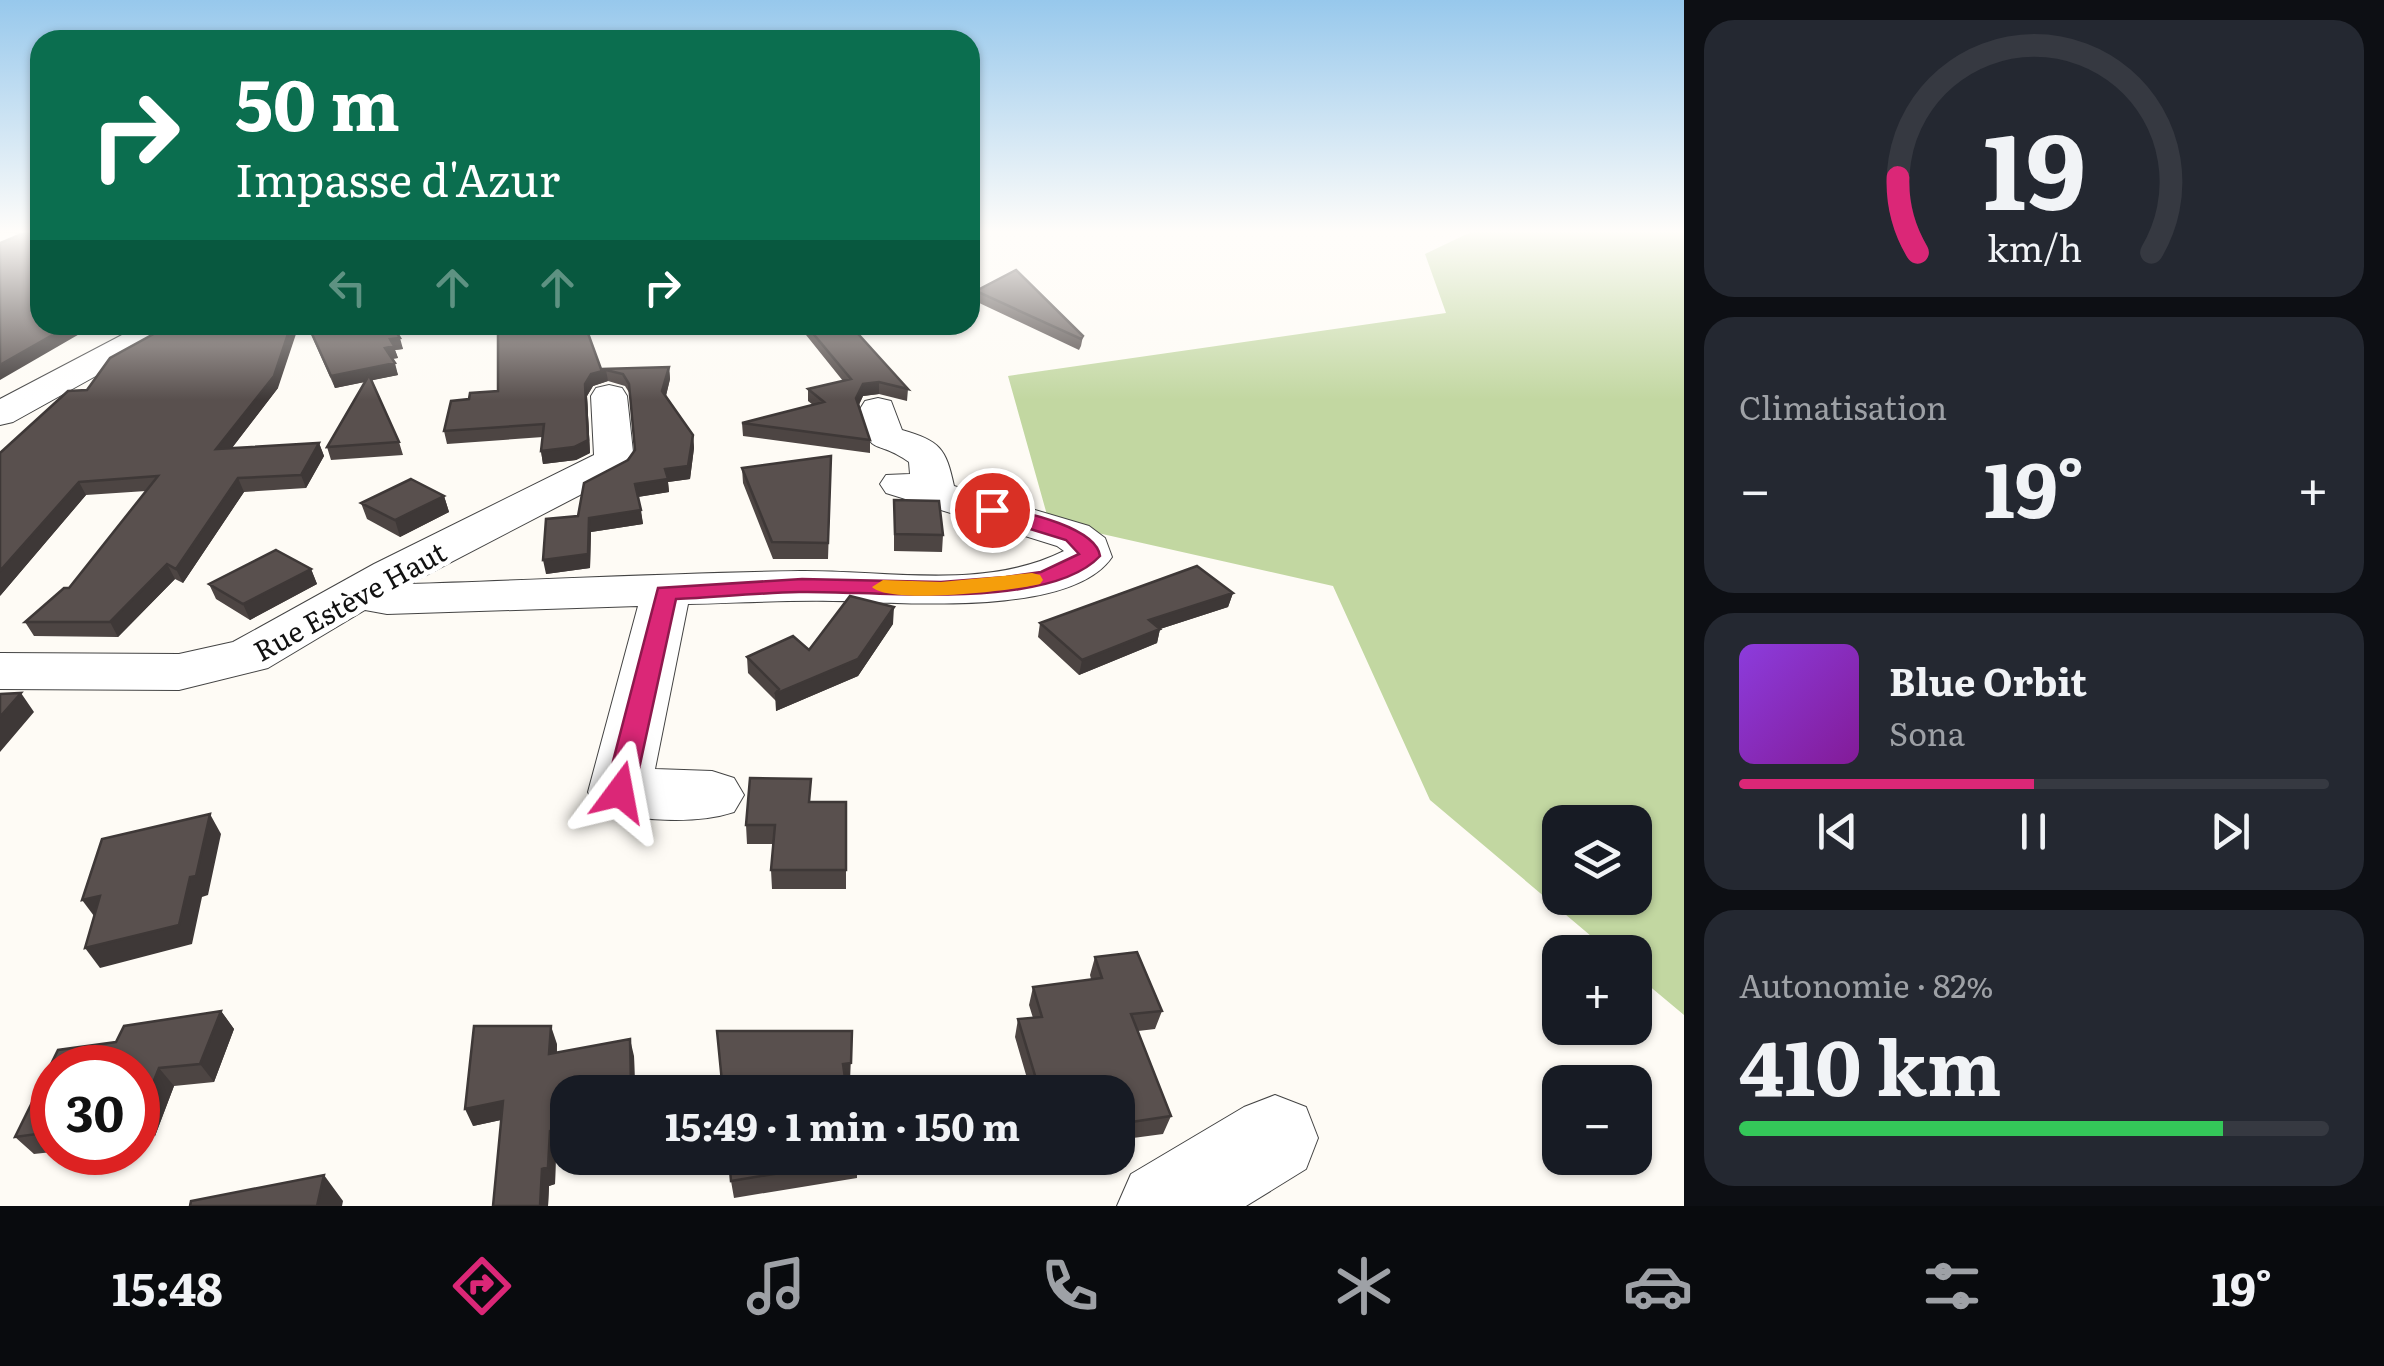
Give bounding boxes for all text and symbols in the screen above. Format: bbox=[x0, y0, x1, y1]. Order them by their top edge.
text: 50 m bbox=[235, 49, 400, 153]
icon: right bbox=[70, 70, 200, 200]
text: 19 bbox=[1983, 88, 2085, 242]
text: Impasse d'Azur bbox=[235, 144, 560, 211]
text: km/h bbox=[1986, 220, 2082, 273]
icon: left bbox=[320, 260, 375, 315]
icon: ahead bbox=[425, 260, 480, 315]
icon: ahead bbox=[530, 260, 585, 315]
icon: right bbox=[635, 260, 690, 315]
text: Climatisation bbox=[1739, 382, 1947, 430]
text: 19° bbox=[1984, 430, 2084, 541]
text: − bbox=[1739, 445, 1771, 527]
text: + bbox=[2297, 445, 2329, 527]
pin bbox=[950, 468, 1035, 553]
icon: arrive bbox=[965, 483, 1020, 538]
street label: Rue Estève Haut bbox=[245, 529, 454, 670]
text: Blue Orbit bbox=[1889, 651, 2087, 708]
text: Sona bbox=[1889, 708, 1965, 756]
position arrow bbox=[568, 740, 672, 844]
icon: previous bbox=[1810, 804, 1865, 859]
icon: pause bbox=[2006, 804, 2061, 859]
icon: next bbox=[2203, 804, 2258, 859]
map controls bbox=[1542, 805, 1652, 1175]
button: layers bbox=[1542, 805, 1652, 915]
button: + bbox=[1542, 935, 1652, 1045]
text: Autonomie · 82% bbox=[1739, 960, 1994, 1008]
text: 410 km bbox=[1739, 1008, 2001, 1119]
speed limit sign: 30 bbox=[30, 1045, 160, 1175]
button: − bbox=[1542, 1065, 1652, 1175]
text: 15:49 · 1 min · 150 m bbox=[665, 1096, 1020, 1153]
icon: directions bbox=[447, 1251, 517, 1321]
icon: music bbox=[741, 1251, 811, 1321]
icon: phone bbox=[1035, 1251, 1105, 1321]
icon: climate bbox=[1329, 1251, 1399, 1321]
icon: car bbox=[1623, 1251, 1693, 1321]
icon: filters bbox=[1917, 1251, 1987, 1321]
text: 15:48 bbox=[112, 1253, 223, 1320]
text: 19° bbox=[2211, 1253, 2272, 1320]

